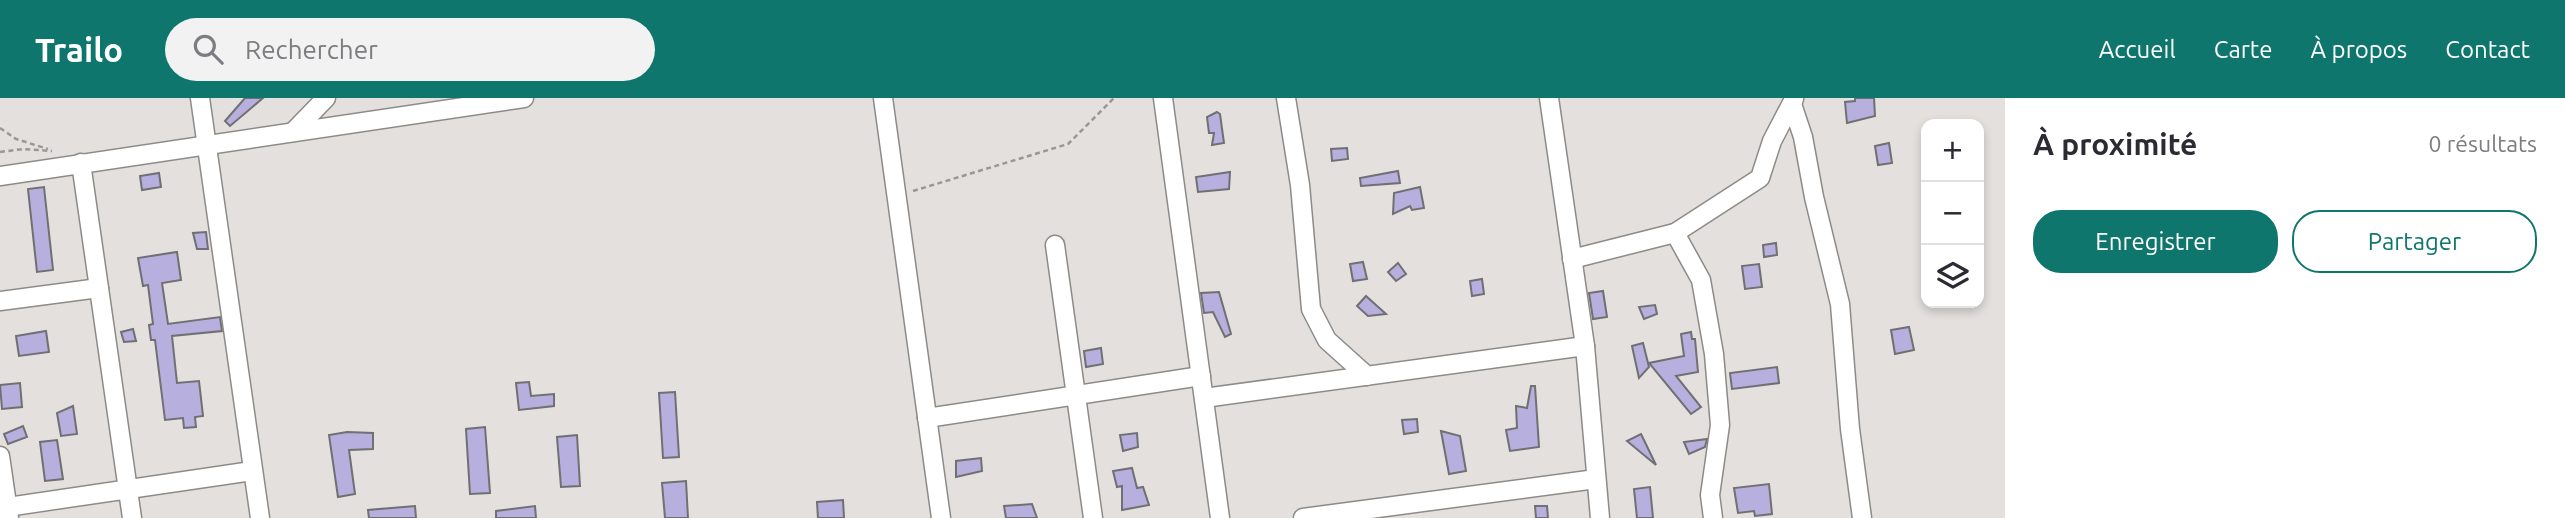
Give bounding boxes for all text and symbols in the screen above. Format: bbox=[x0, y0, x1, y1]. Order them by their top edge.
search box bbox=[165, 18, 655, 81]
icon: search bbox=[189, 30, 227, 68]
text: Trailo bbox=[35, 31, 123, 68]
text: Rechercher bbox=[245, 35, 378, 64]
text: Accueil bbox=[2099, 36, 2176, 63]
text: Carte bbox=[2214, 36, 2273, 63]
text: À propos bbox=[2311, 36, 2407, 63]
text: Contact bbox=[2445, 36, 2530, 63]
map controls bbox=[1921, 119, 1984, 308]
button: + bbox=[1921, 119, 1984, 182]
text: À proximité bbox=[2033, 127, 2197, 161]
text: 0 résultats bbox=[2428, 131, 2537, 156]
button: − bbox=[1921, 182, 1984, 245]
button: Enregistrer bbox=[2033, 210, 2278, 273]
button: Partager bbox=[2292, 210, 2537, 273]
button: layers bbox=[1921, 245, 1984, 308]

